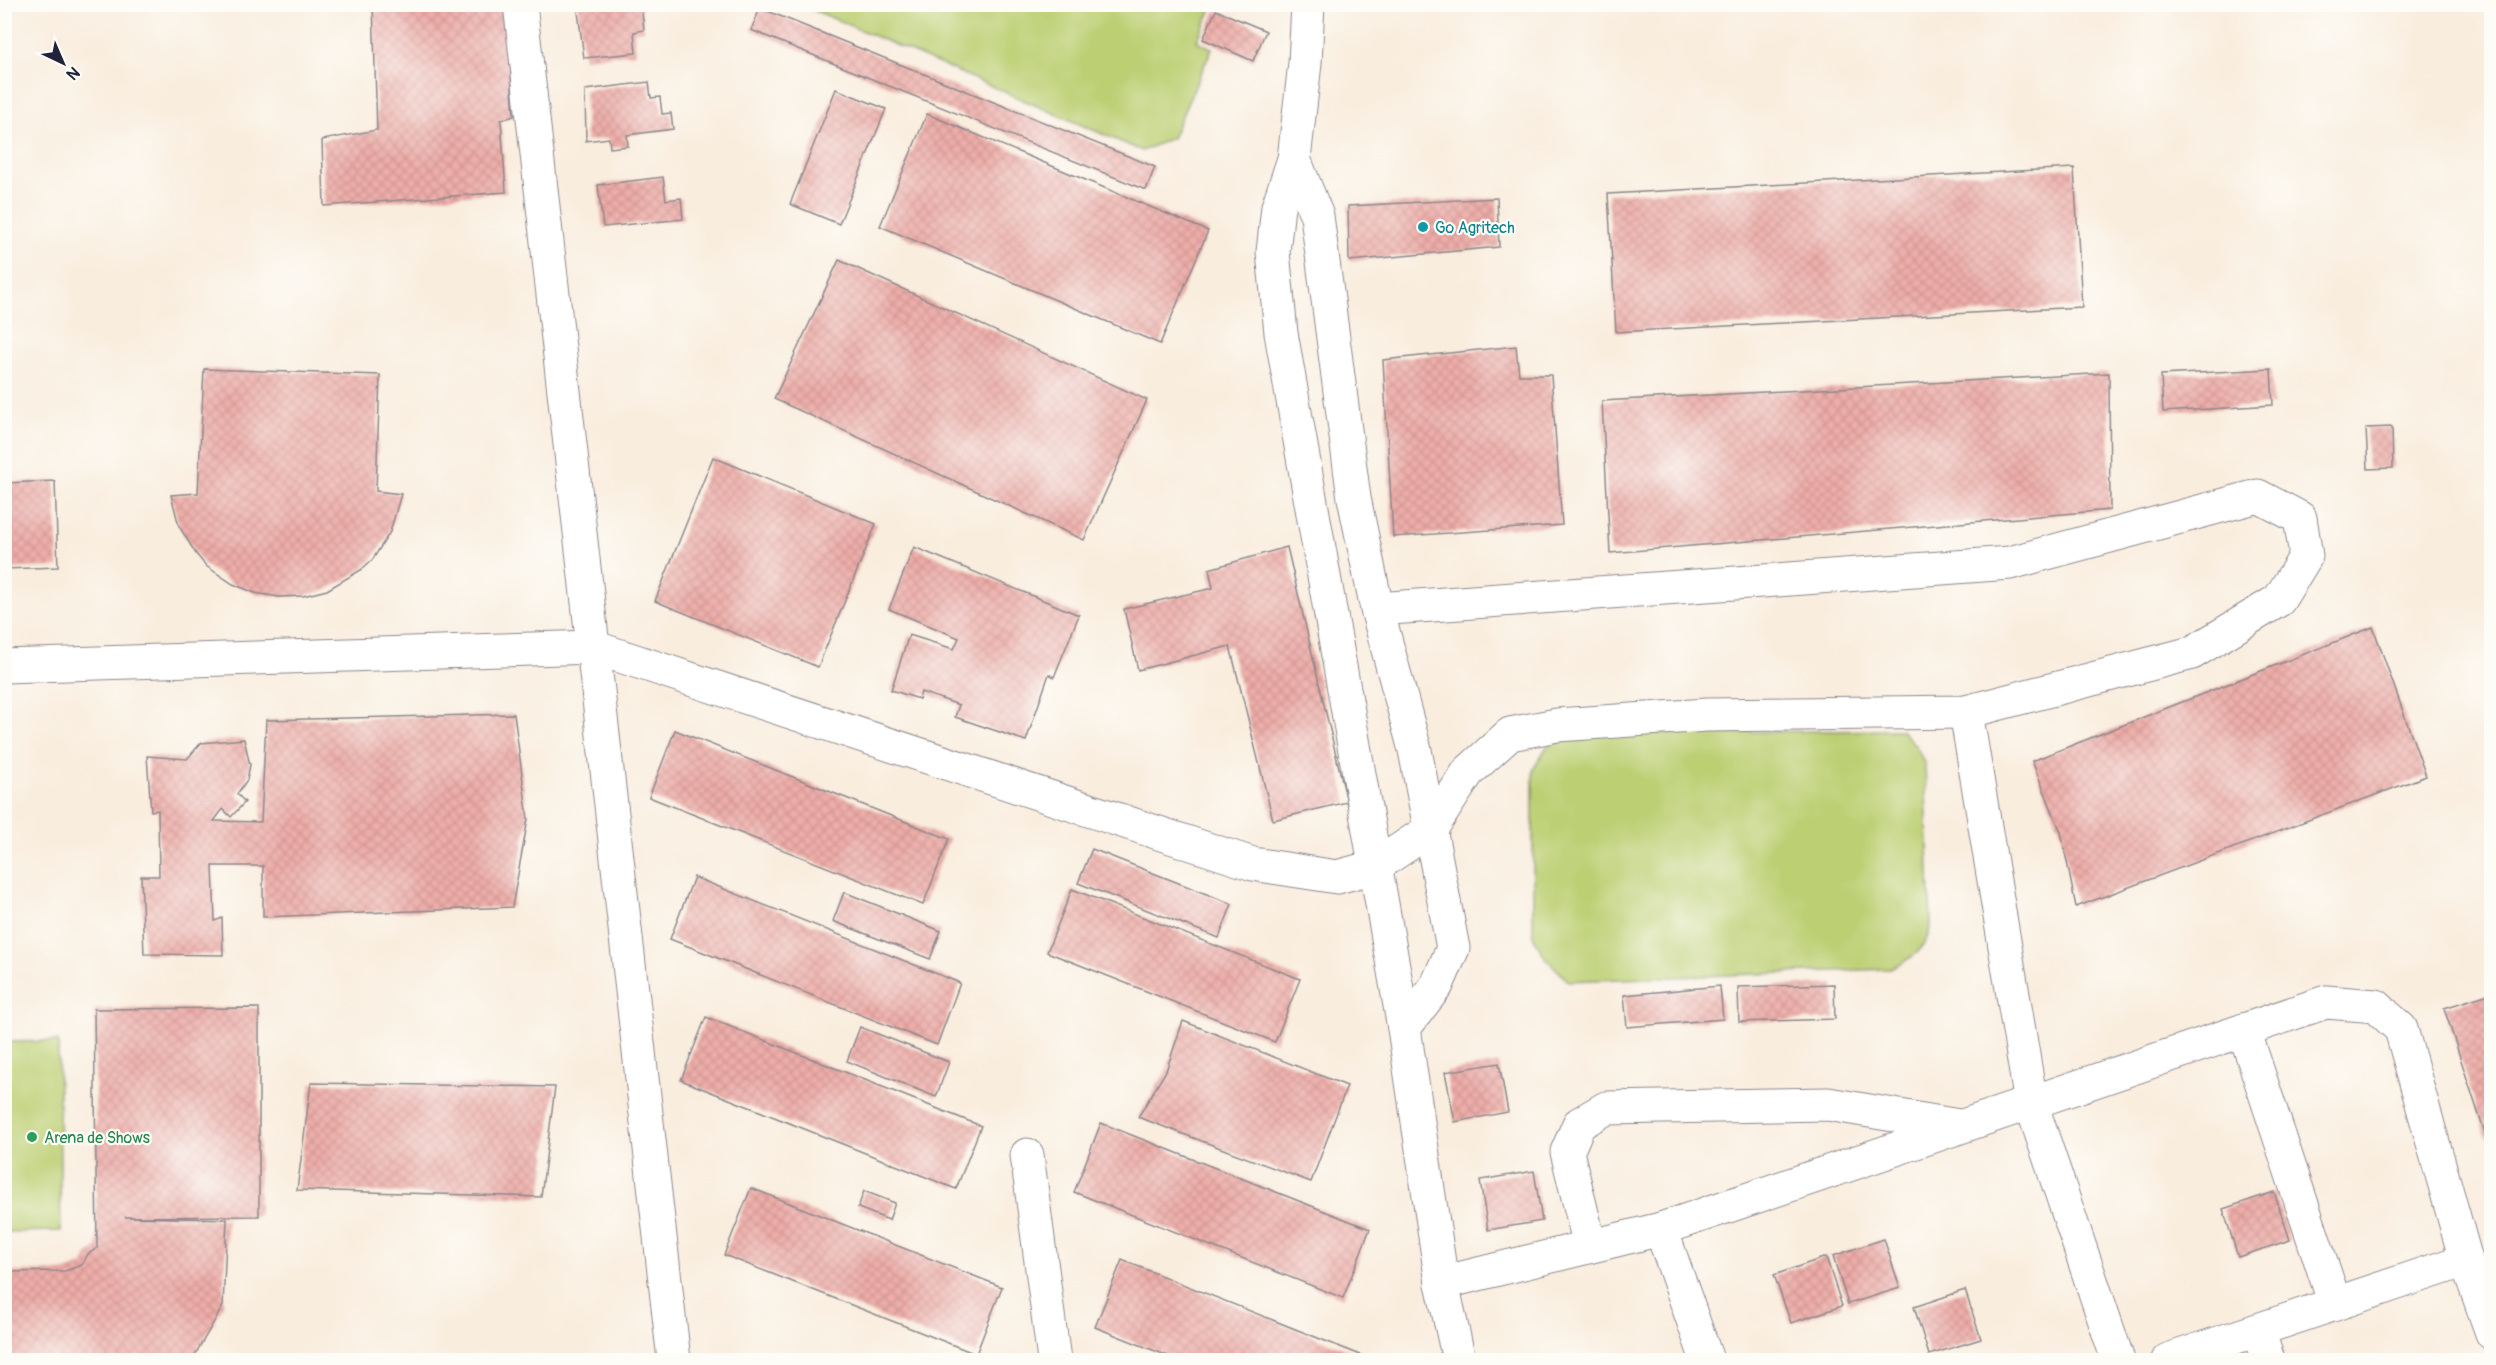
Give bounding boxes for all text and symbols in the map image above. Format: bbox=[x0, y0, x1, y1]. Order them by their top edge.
north arrow bbox=[33, 33, 93, 93]
text: N bbox=[62, 62, 84, 84]
place label: Go Agritech bbox=[1435, 218, 1515, 238]
marker: Go Agritech bbox=[1416, 220, 1430, 234]
place label: Arena de Shows bbox=[44, 1128, 150, 1148]
marker: Arena de Shows bbox=[25, 1130, 39, 1144]

